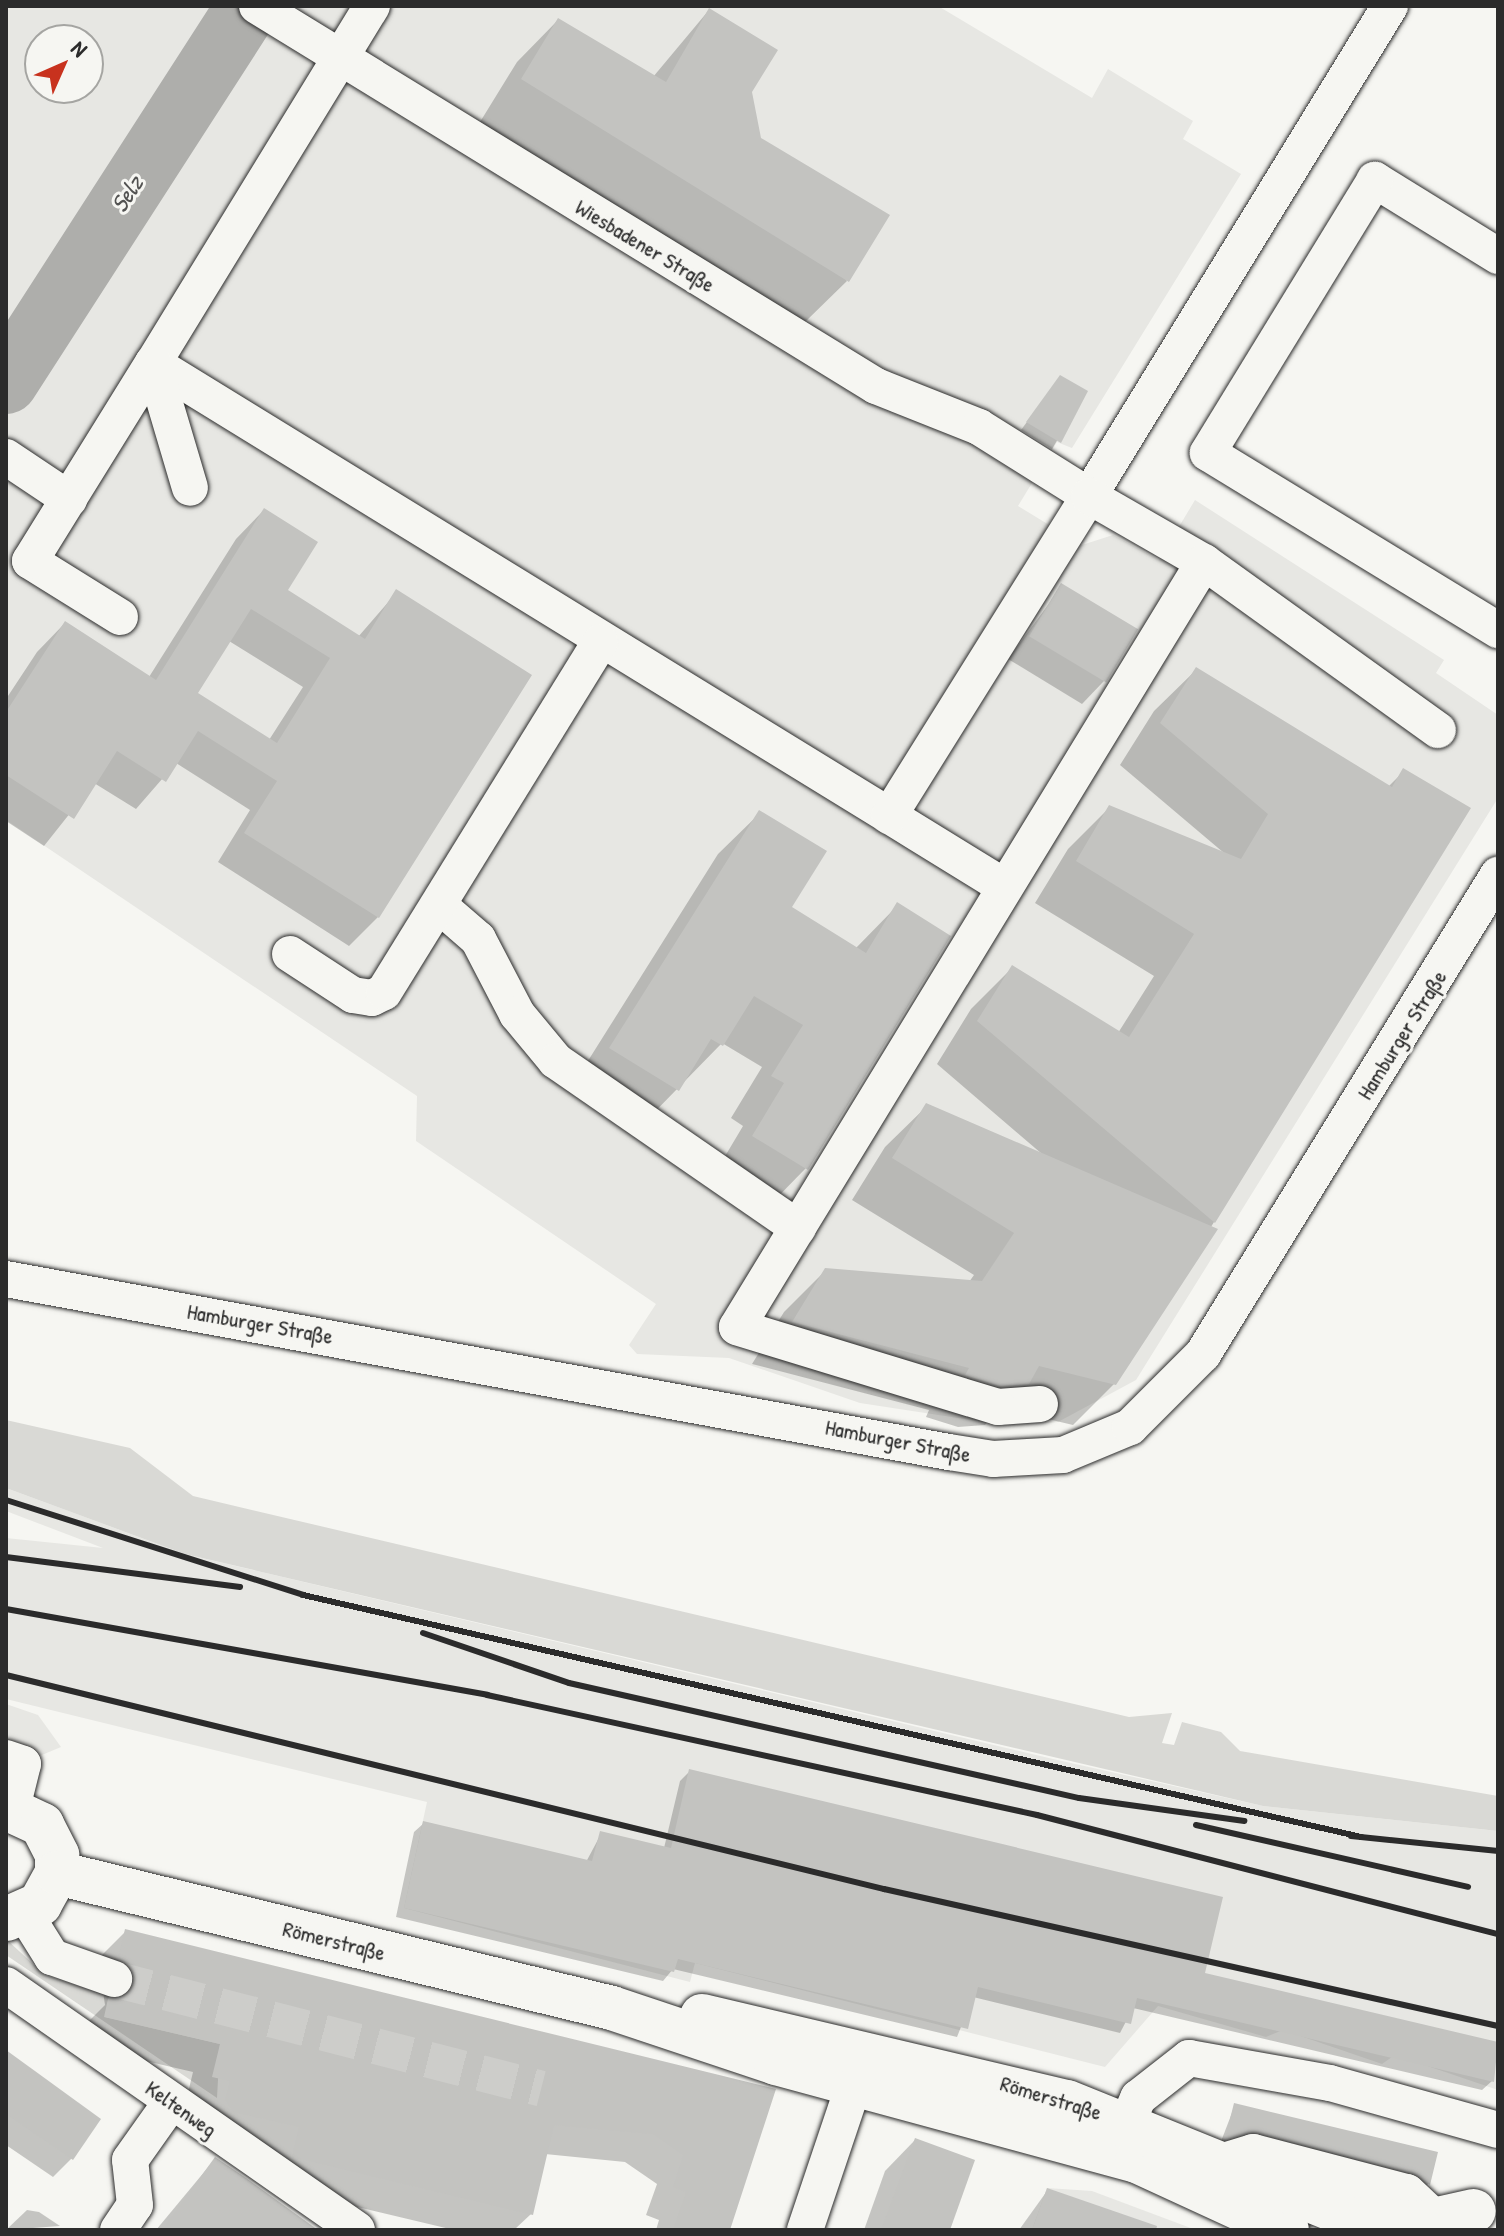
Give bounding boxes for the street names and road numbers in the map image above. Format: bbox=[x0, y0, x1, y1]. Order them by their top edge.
street label: Wiesbadener Straße bbox=[570, 194, 720, 298]
street label: Hamburger Straße bbox=[1352, 965, 1452, 1105]
street label: Hamburger Straße bbox=[185, 1298, 335, 1350]
street label: Hamburger Straße bbox=[823, 1414, 973, 1468]
street label: Römerstraße bbox=[280, 1916, 388, 1966]
street label: Römerstraße bbox=[997, 2070, 1105, 2126]
street label: Keltenweg bbox=[140, 2075, 222, 2143]

